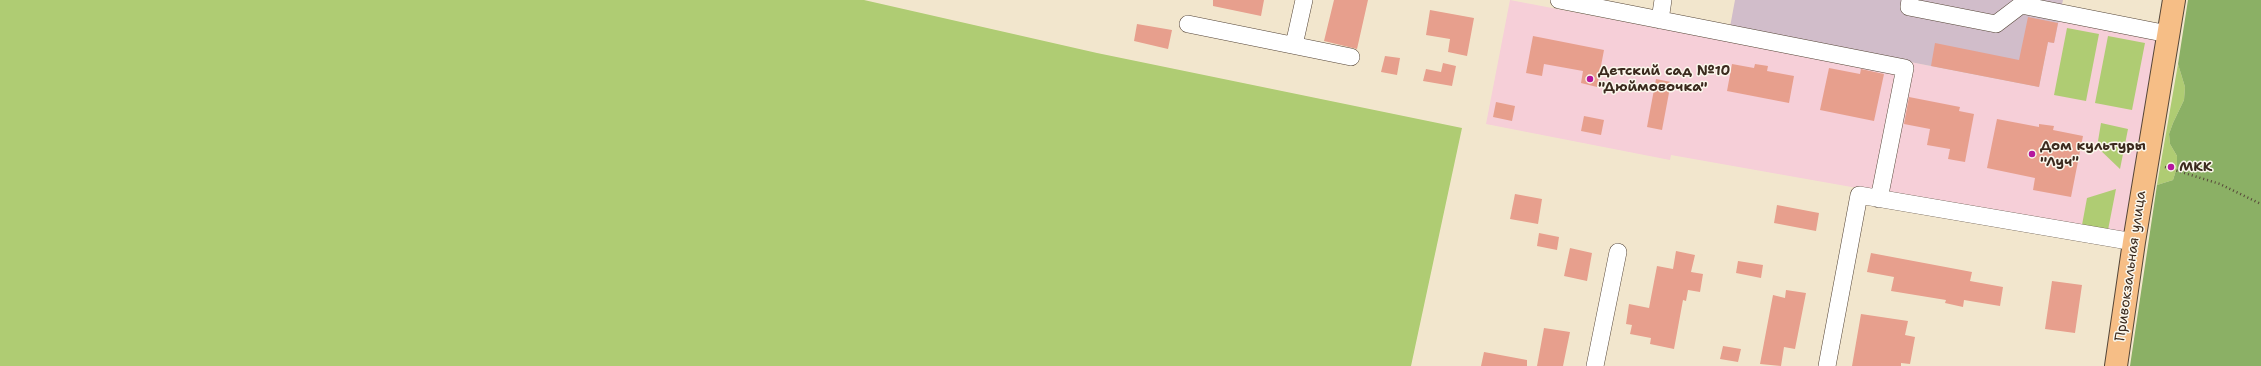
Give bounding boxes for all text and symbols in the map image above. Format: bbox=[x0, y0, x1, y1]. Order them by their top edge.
place label: Детский сад №10 "Дюймовочка" bbox=[1598, 63, 1730, 96]
marker: Детский сад №10 "Дюймовочка" bbox=[1585, 74, 1595, 84]
place label: Дом культуры "Луч" bbox=[2040, 138, 2146, 170]
marker: Дом культуры "Луч" bbox=[2027, 149, 2037, 159]
place label: МКК bbox=[2179, 159, 2212, 175]
marker: МКК bbox=[2166, 162, 2176, 172]
street label: Привокзальная улица bbox=[2112, 190, 2150, 342]

